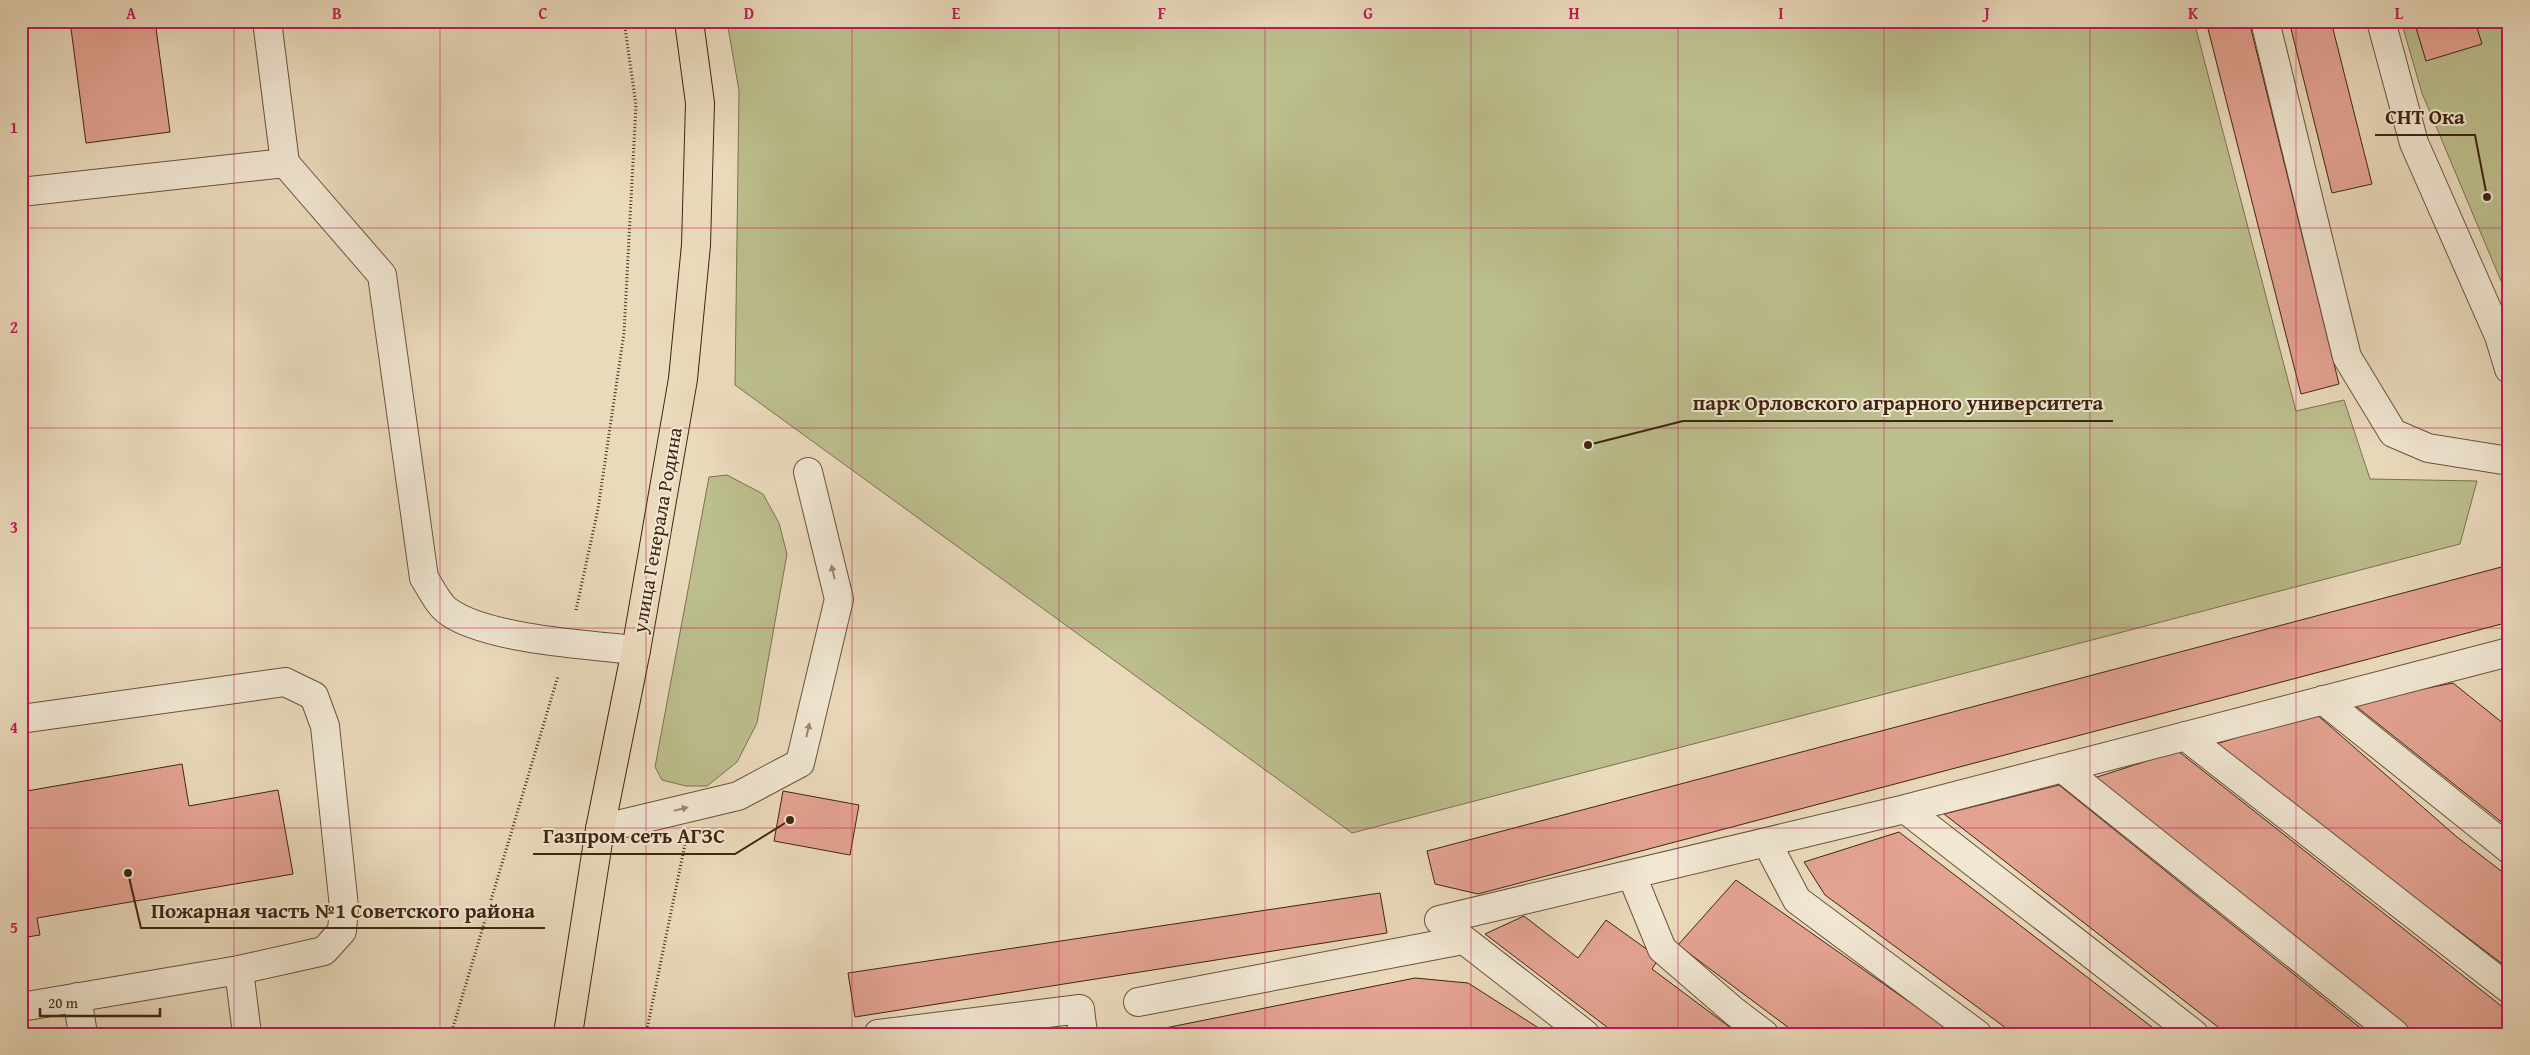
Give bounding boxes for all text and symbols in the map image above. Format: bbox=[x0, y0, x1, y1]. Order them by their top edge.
text: A bbox=[126, 1, 137, 25]
text: B bbox=[332, 1, 342, 25]
text: C bbox=[538, 1, 548, 25]
text: D bbox=[744, 1, 754, 25]
text: E bbox=[952, 1, 961, 25]
text: F bbox=[1158, 1, 1166, 25]
text: G bbox=[1363, 1, 1373, 25]
text: H bbox=[1568, 1, 1580, 25]
text: I bbox=[1778, 1, 1784, 25]
text: J bbox=[1981, 1, 1990, 25]
text: K bbox=[2188, 1, 2199, 25]
text: L bbox=[2395, 1, 2404, 25]
callout: СНТ Ока bbox=[2375, 99, 2475, 135]
text: СНТ Ока bbox=[2385, 101, 2465, 132]
text: 1 bbox=[10, 115, 18, 139]
text: 2 bbox=[10, 315, 18, 339]
callout: парк Орловского аграрного университета bbox=[1683, 385, 2113, 421]
text: парк Орловского аграрного университета bbox=[1693, 387, 2104, 418]
street label: улица Генерала Родина bbox=[624, 424, 689, 636]
text: 3 bbox=[10, 515, 18, 539]
one-way arrow bbox=[829, 565, 837, 580]
text: 4 bbox=[10, 715, 18, 739]
one-way arrow bbox=[804, 723, 812, 738]
one-way arrow bbox=[674, 805, 689, 813]
callout: Газпром сеть АГЗС bbox=[533, 818, 735, 854]
text: Газпром сеть АГЗС bbox=[543, 820, 725, 851]
callout: Пожарная часть №1 Советского района bbox=[141, 892, 545, 928]
text: Пожарная часть №1 Советского района bbox=[151, 895, 535, 926]
text: 5 bbox=[10, 915, 18, 939]
scale bar bbox=[40, 985, 160, 1017]
text: 20 m bbox=[48, 992, 79, 1013]

